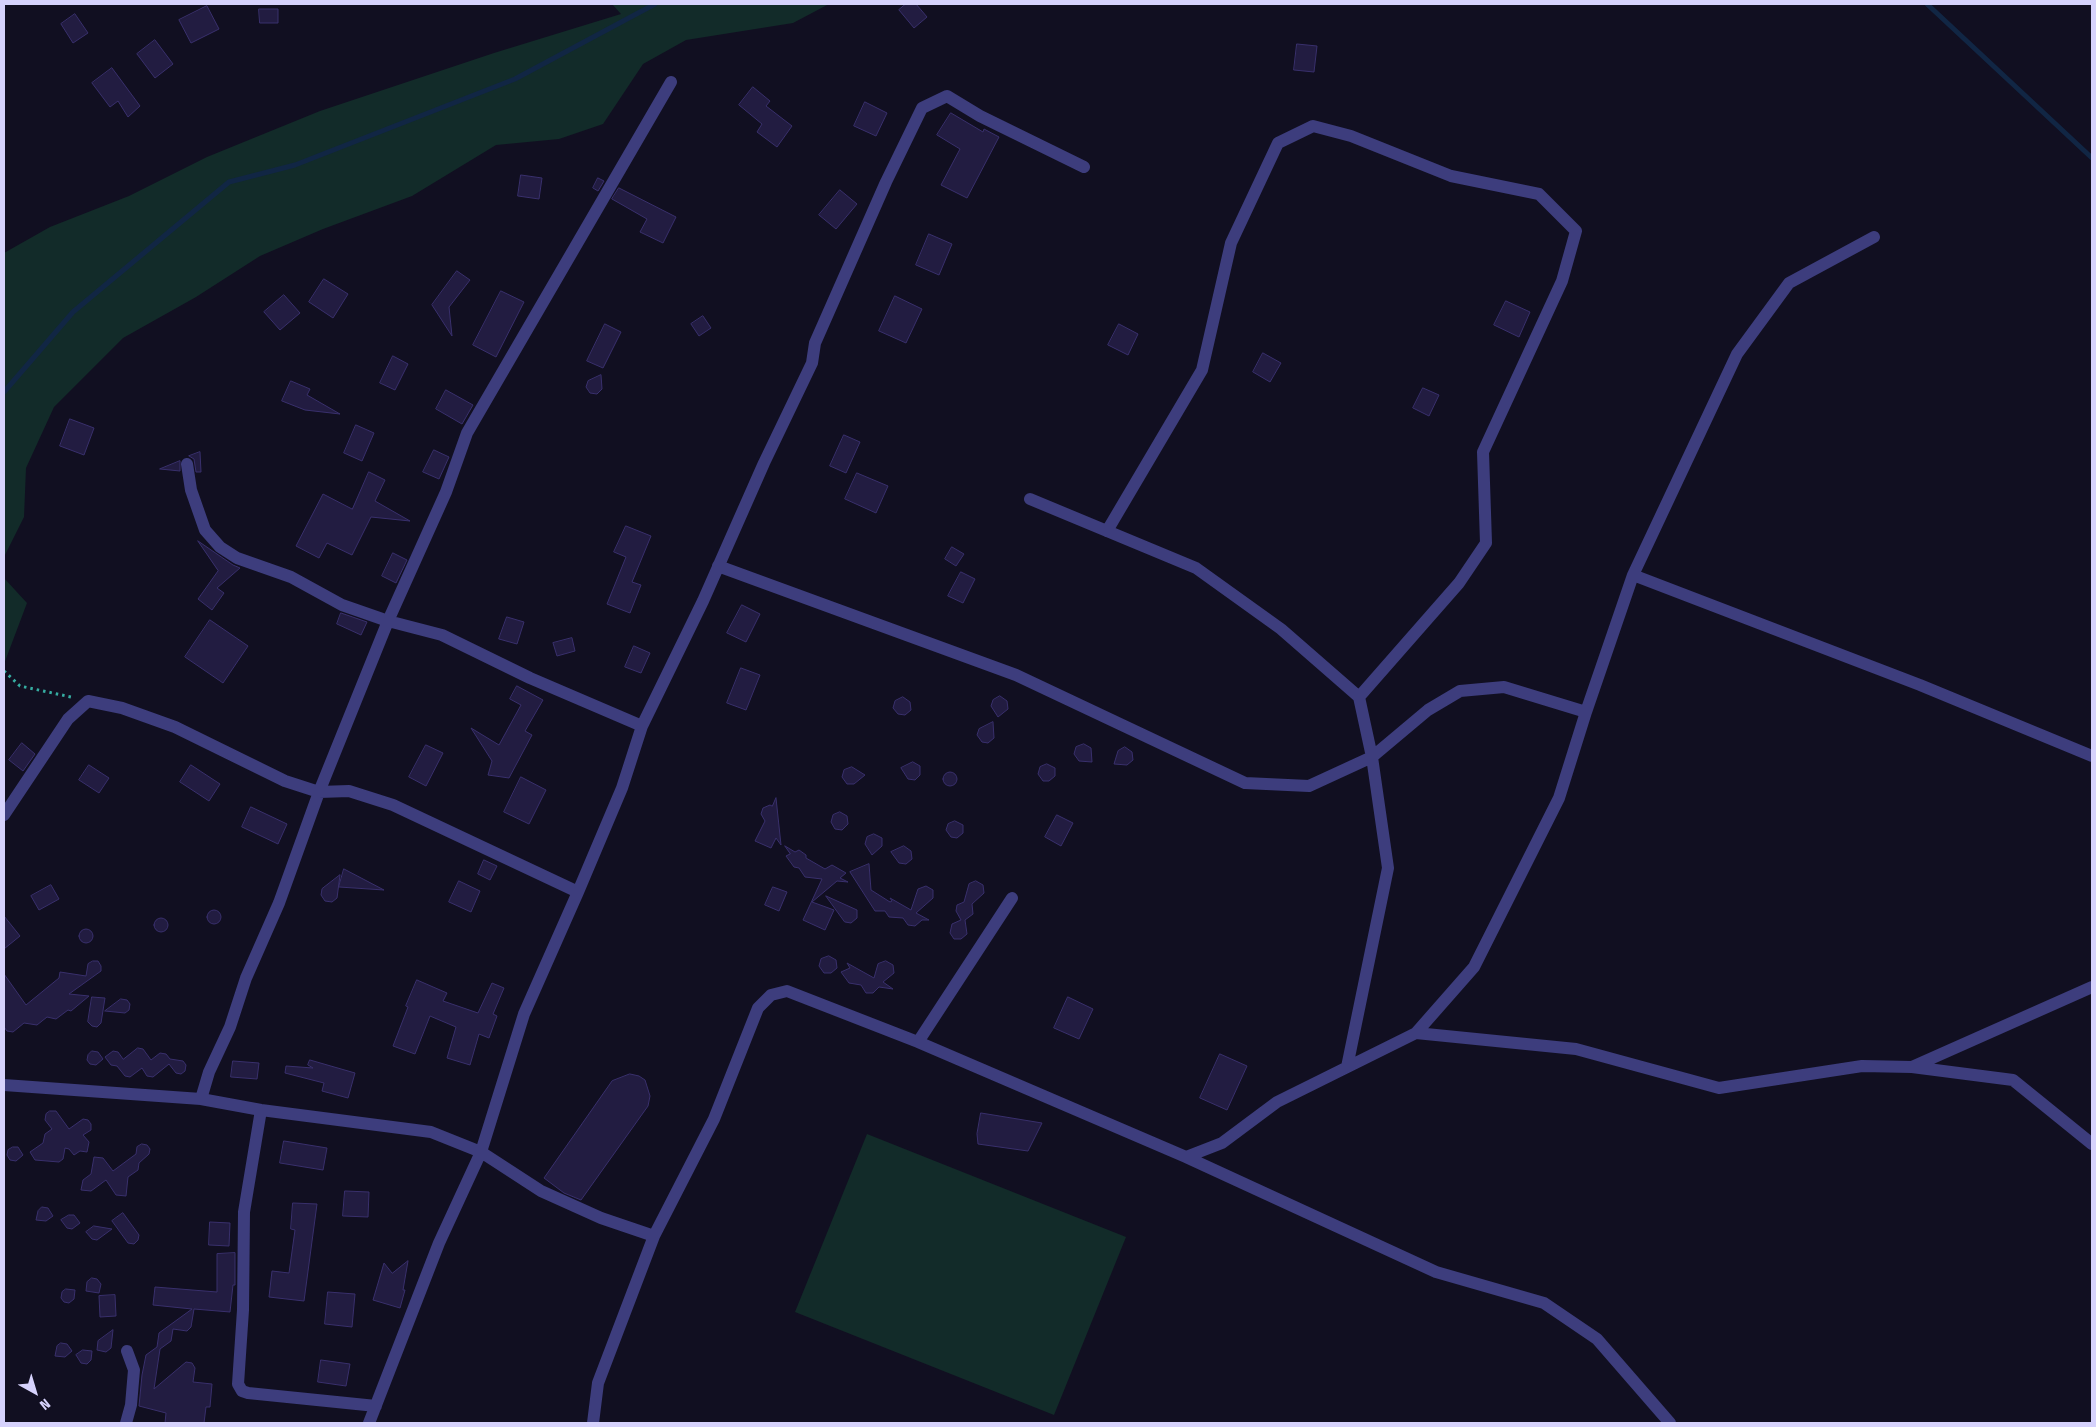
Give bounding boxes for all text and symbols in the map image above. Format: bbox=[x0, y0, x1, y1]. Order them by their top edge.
north arrow bbox=[10, 1367, 60, 1417]
text: N bbox=[36, 1395, 53, 1413]

